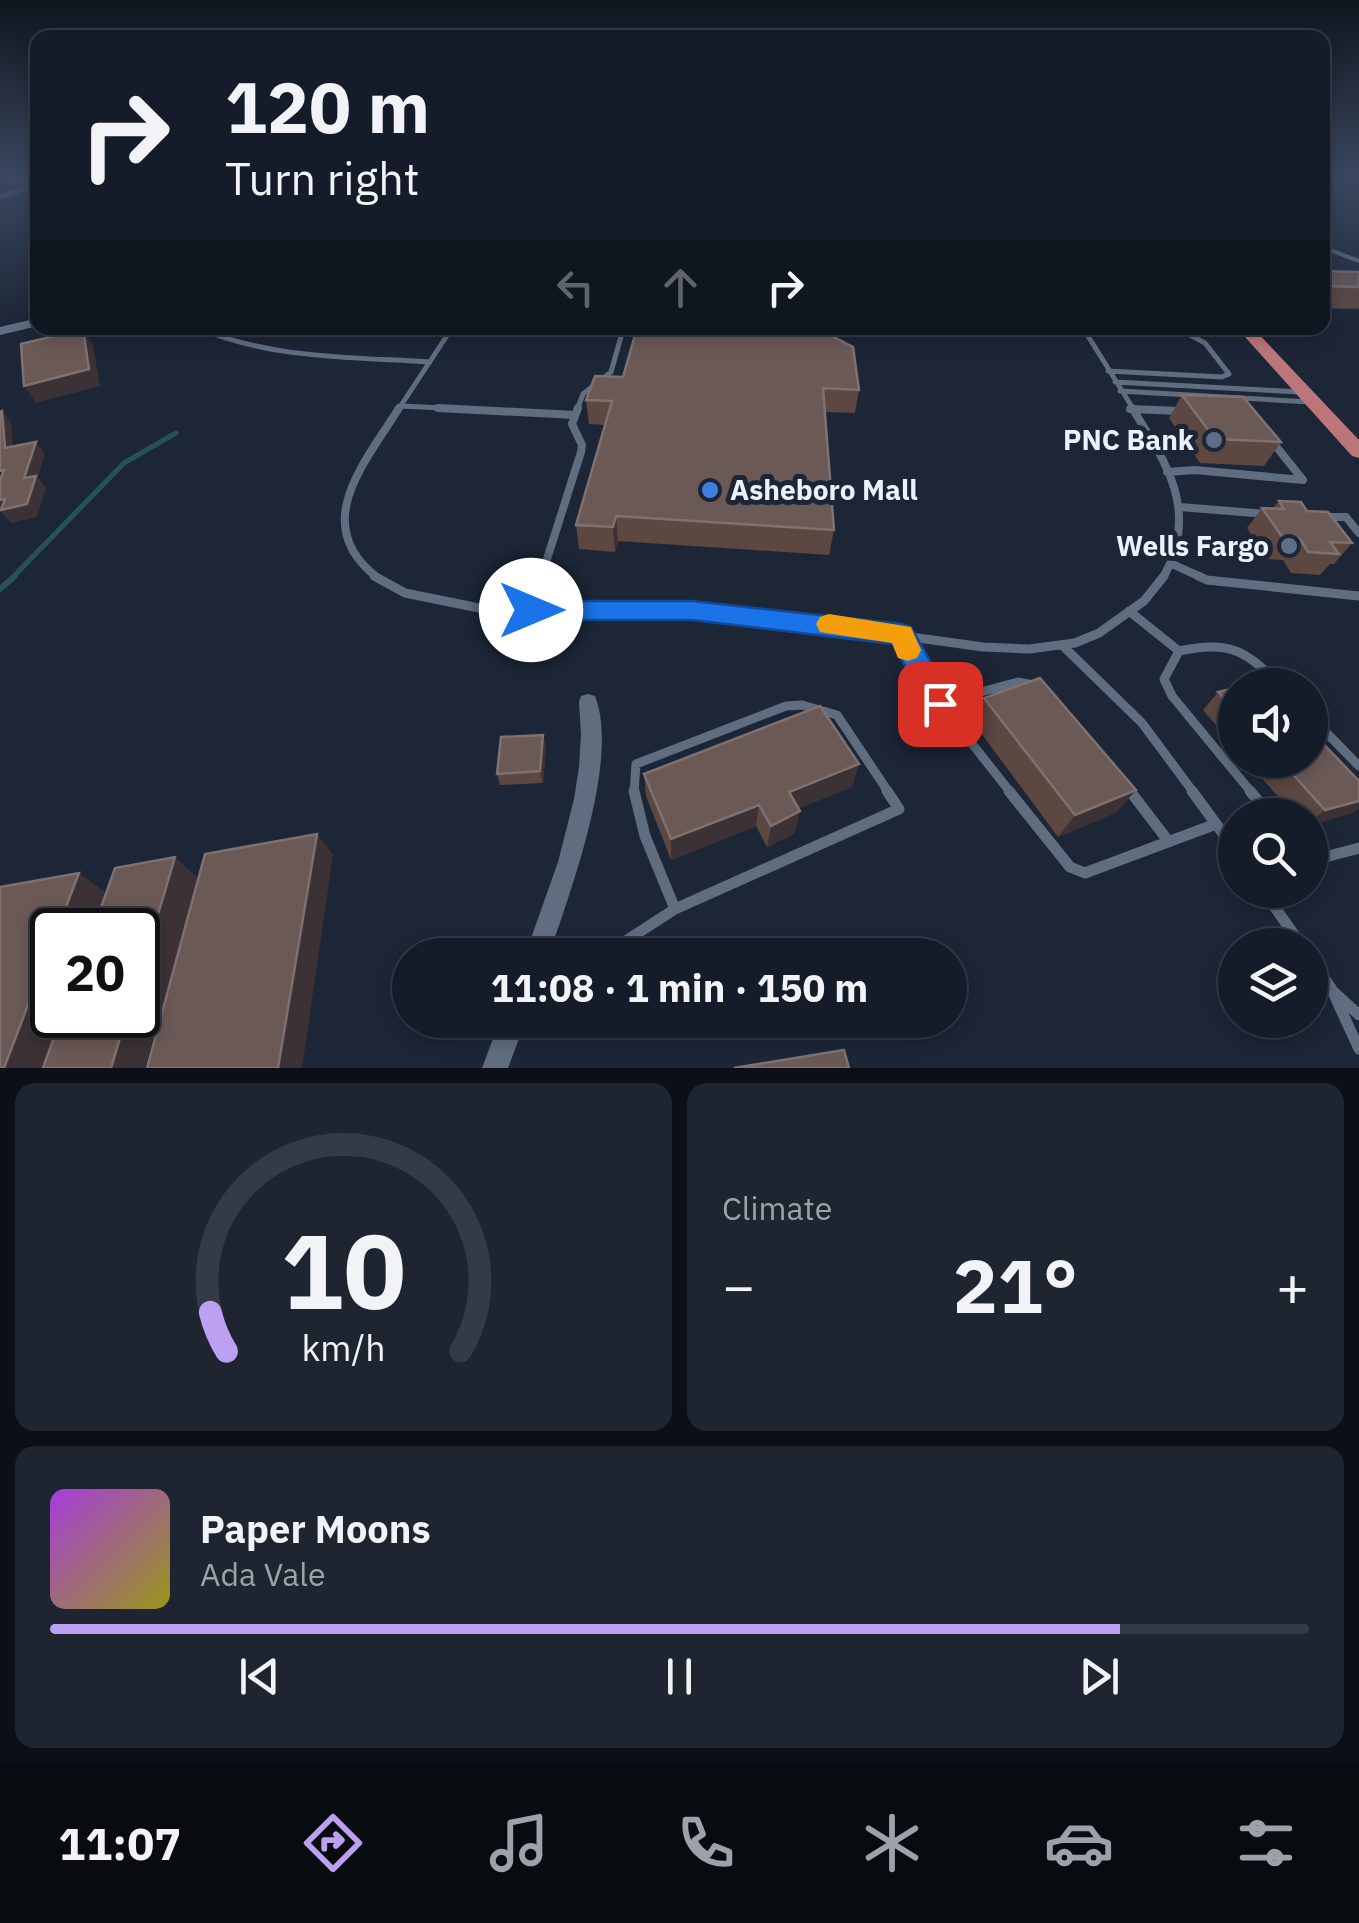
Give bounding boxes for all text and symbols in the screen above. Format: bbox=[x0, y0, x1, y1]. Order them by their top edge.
text: 120 m bbox=[225, 61, 430, 152]
icon: right bbox=[60, 70, 190, 200]
text: Turn right bbox=[225, 149, 420, 207]
icon: left bbox=[548, 260, 603, 315]
icon: ahead bbox=[653, 260, 708, 315]
icon: right bbox=[758, 260, 813, 315]
place label: PNC Bank bbox=[1063, 421, 1195, 458]
marker: PNC Bank bbox=[1203, 429, 1225, 451]
place label: Asheboro Mall bbox=[730, 471, 918, 508]
marker: Asheboro Mall bbox=[699, 479, 721, 501]
place label: Wells Fargo bbox=[1116, 527, 1269, 564]
marker: Wells Fargo bbox=[1278, 535, 1300, 557]
position arrow bbox=[479, 558, 583, 662]
pin bbox=[898, 662, 983, 747]
map controls bbox=[1218, 668, 1328, 1038]
button: sound bbox=[1218, 668, 1328, 778]
icon: arrive bbox=[913, 677, 968, 732]
button: search bbox=[1218, 798, 1328, 908]
speed limit sign: 20 bbox=[30, 908, 160, 1038]
button: layers bbox=[1218, 928, 1328, 1038]
text: 11:08 · 1 min · 150 m bbox=[491, 963, 868, 1012]
text: Climate bbox=[722, 1187, 832, 1229]
text: 10 bbox=[281, 1202, 406, 1338]
text: 21° bbox=[953, 1236, 1078, 1334]
text: − bbox=[722, 1250, 755, 1321]
text: + bbox=[1276, 1250, 1309, 1321]
text: km/h bbox=[301, 1324, 386, 1371]
text: Paper Moons bbox=[200, 1504, 431, 1553]
text: Ada Vale bbox=[200, 1553, 326, 1595]
icon: previous bbox=[232, 1649, 287, 1704]
icon: pause bbox=[652, 1649, 707, 1704]
icon: next bbox=[1072, 1649, 1127, 1704]
icon: directions bbox=[298, 1808, 368, 1878]
icon: music bbox=[484, 1808, 554, 1878]
icon: phone bbox=[671, 1808, 741, 1878]
icon: climate bbox=[857, 1808, 927, 1878]
icon: car bbox=[1044, 1808, 1114, 1878]
icon: filters bbox=[1231, 1808, 1301, 1878]
text: 11:07 bbox=[58, 1814, 181, 1872]

